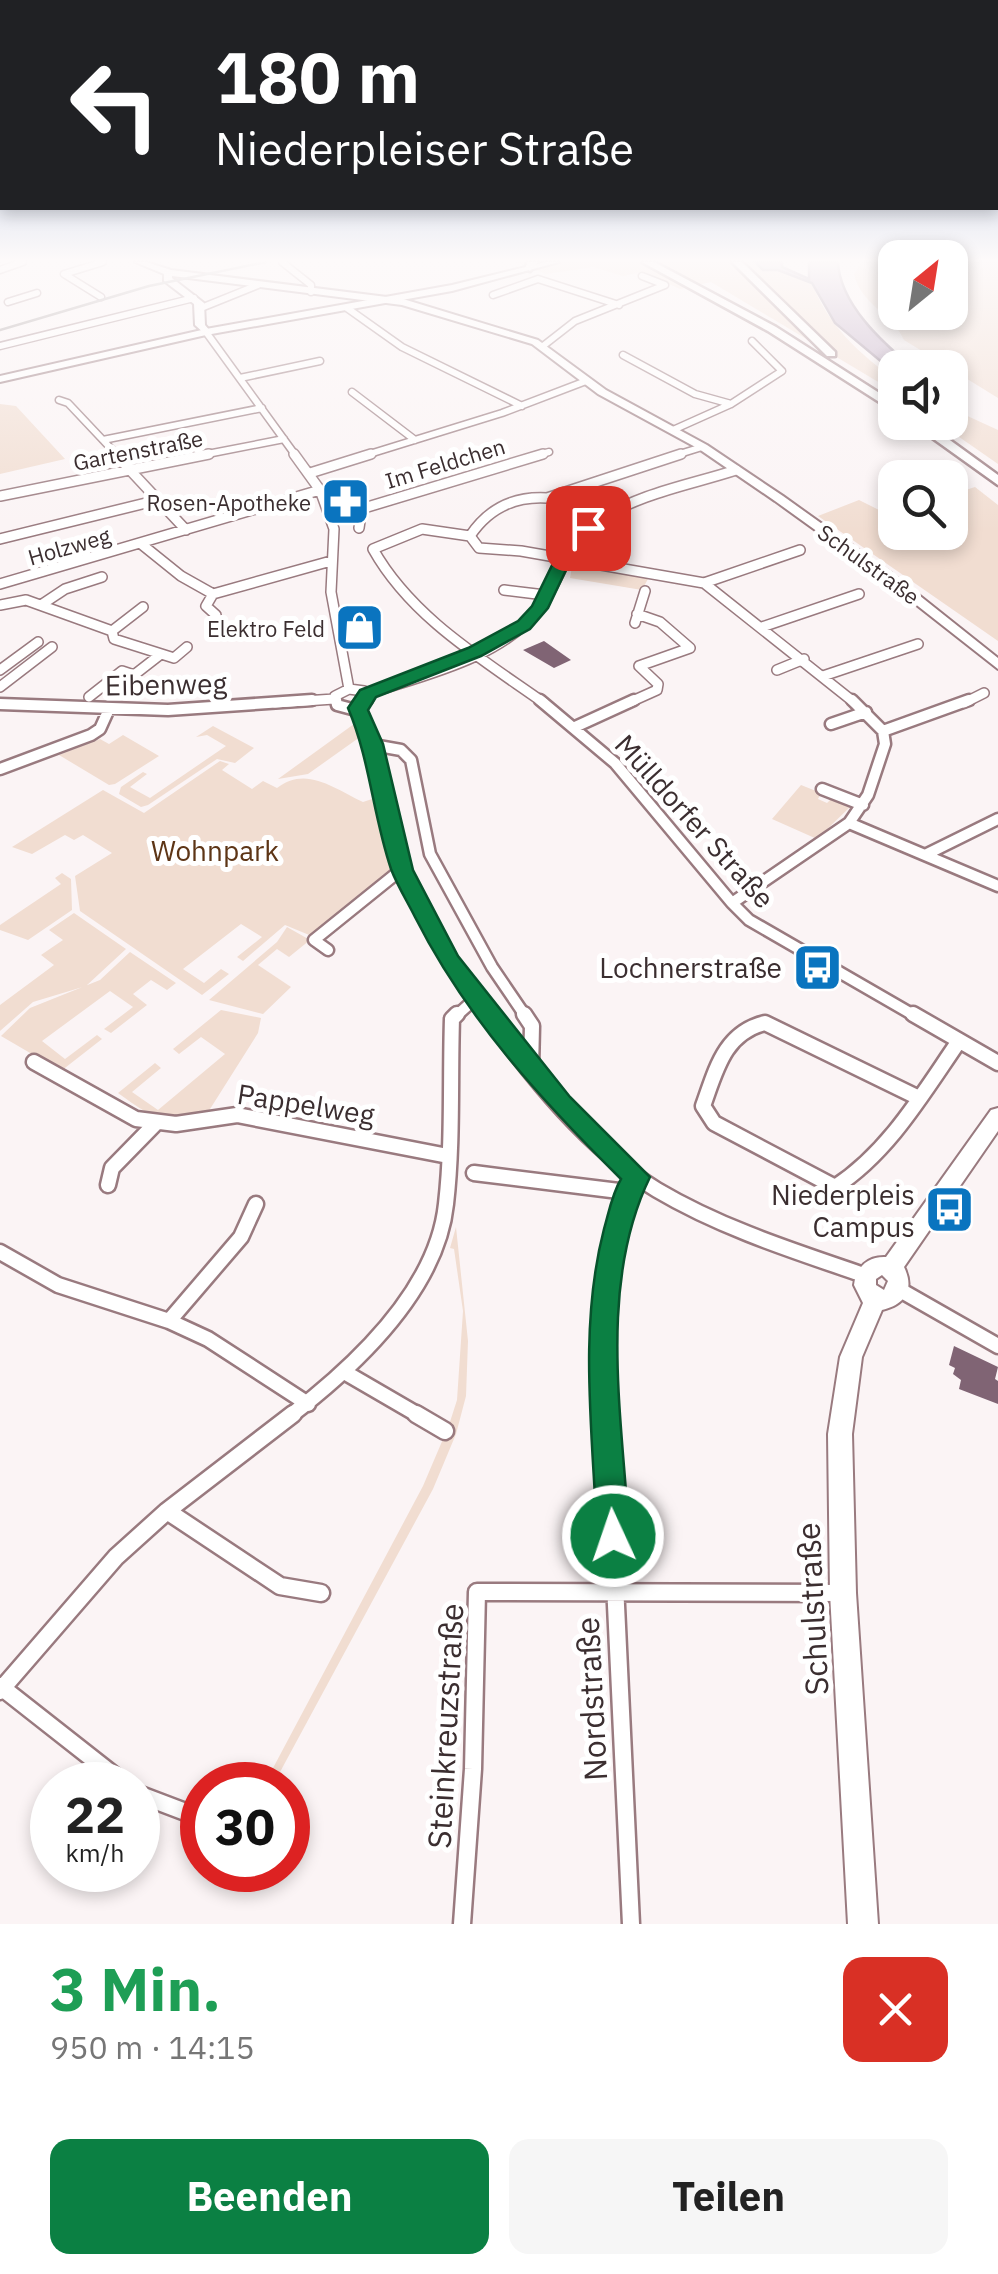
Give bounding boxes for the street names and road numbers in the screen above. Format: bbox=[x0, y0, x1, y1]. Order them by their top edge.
street label: Gartenstraße bbox=[71, 423, 205, 477]
street label: Im Feldchen bbox=[382, 431, 508, 495]
street label: Schulstraße bbox=[812, 517, 926, 611]
street label: Holzweg bbox=[24, 520, 114, 572]
street label: Eibenweg bbox=[105, 664, 228, 704]
street label: Mülldorfer Straße bbox=[607, 726, 783, 916]
street label: Pappelweg bbox=[235, 1075, 377, 1133]
street label: Schulstraße bbox=[786, 1521, 838, 1697]
street label: Steinkreuzstraße bbox=[418, 1602, 472, 1850]
street label: Nordstraße bbox=[566, 1616, 616, 1782]

